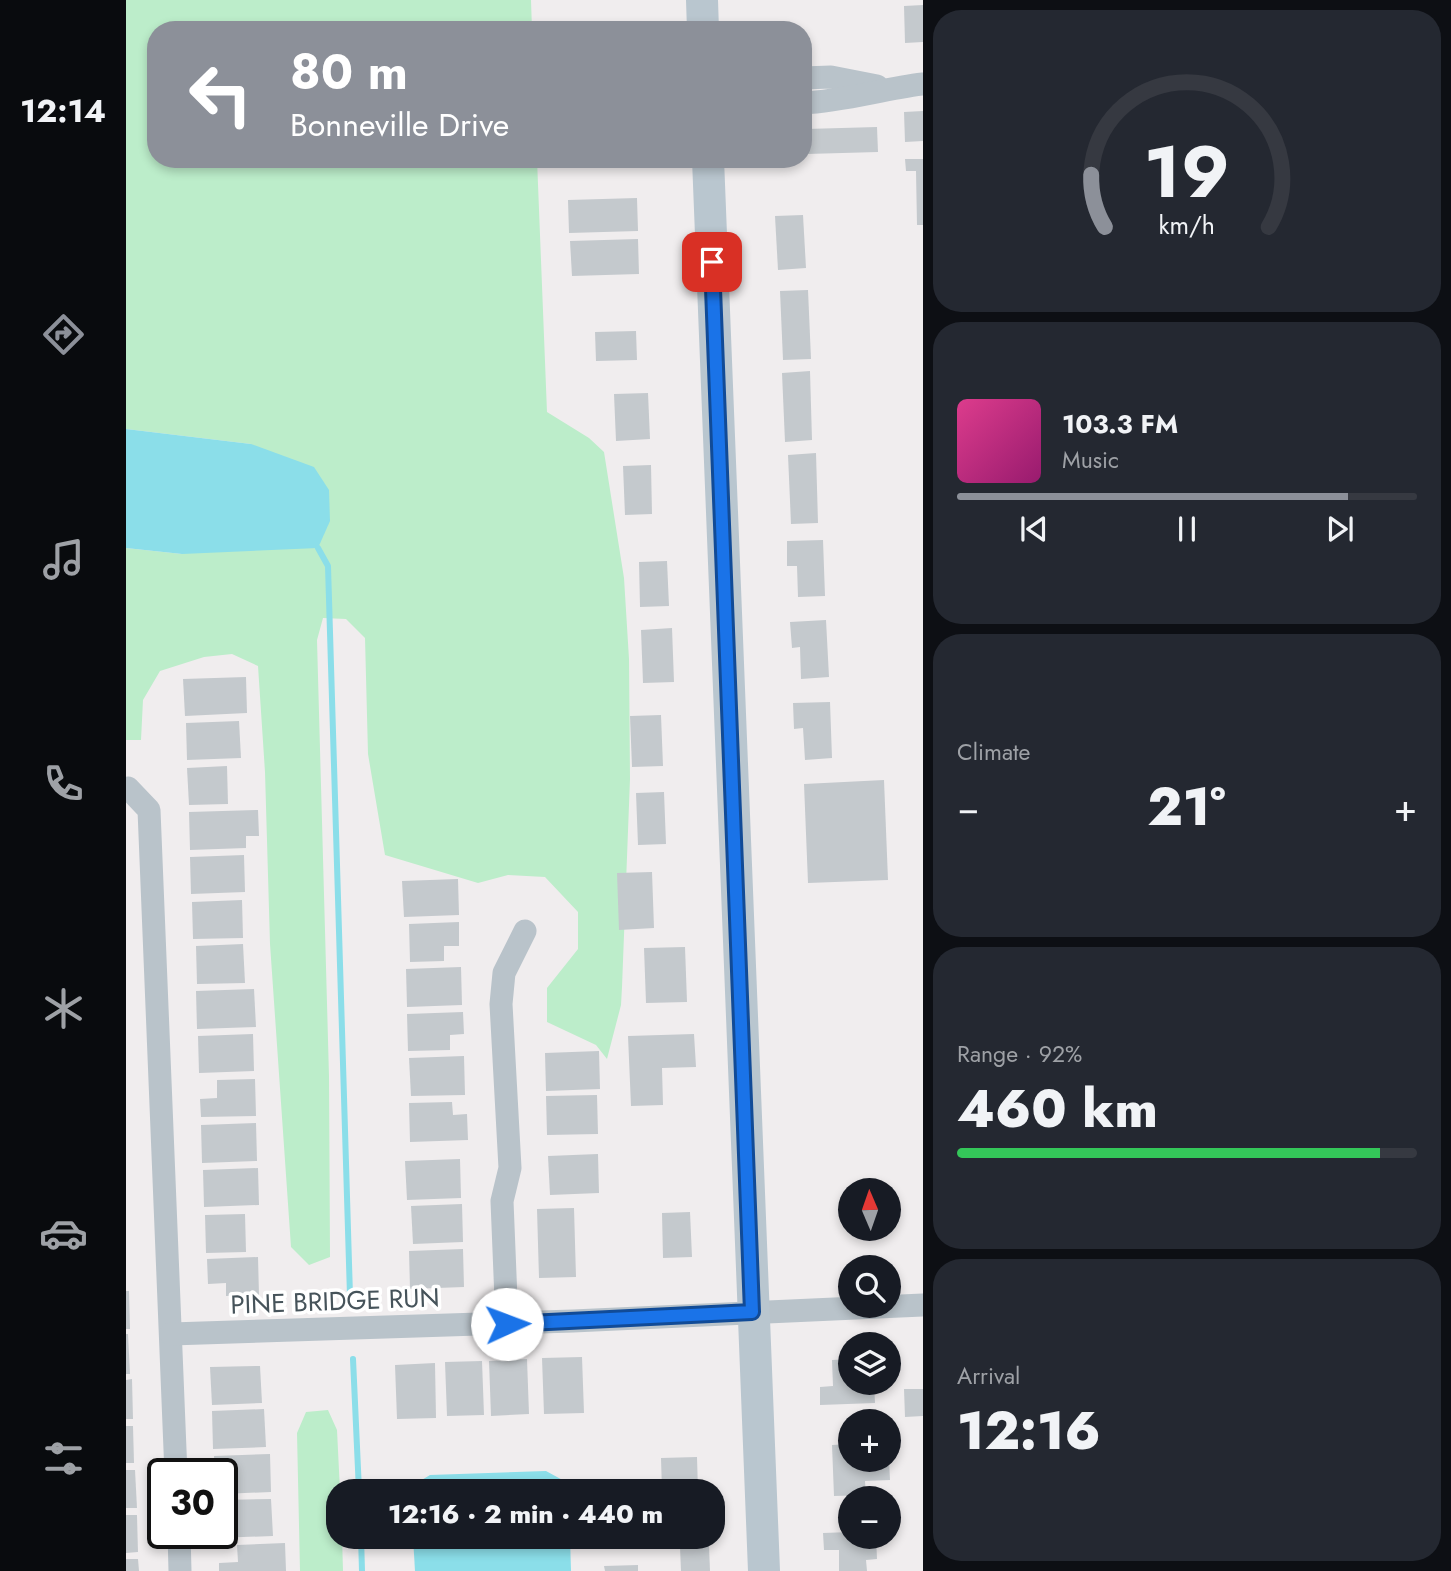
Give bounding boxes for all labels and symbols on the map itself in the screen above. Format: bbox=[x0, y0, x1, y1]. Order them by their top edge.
pin bbox=[682, 232, 742, 292]
north arrow bbox=[838, 1178, 901, 1241]
street label: PINE BRIDGE RUN bbox=[230, 1278, 440, 1324]
position arrow bbox=[470, 1287, 544, 1361]
speed limit sign: 30 bbox=[147, 1458, 238, 1549]

